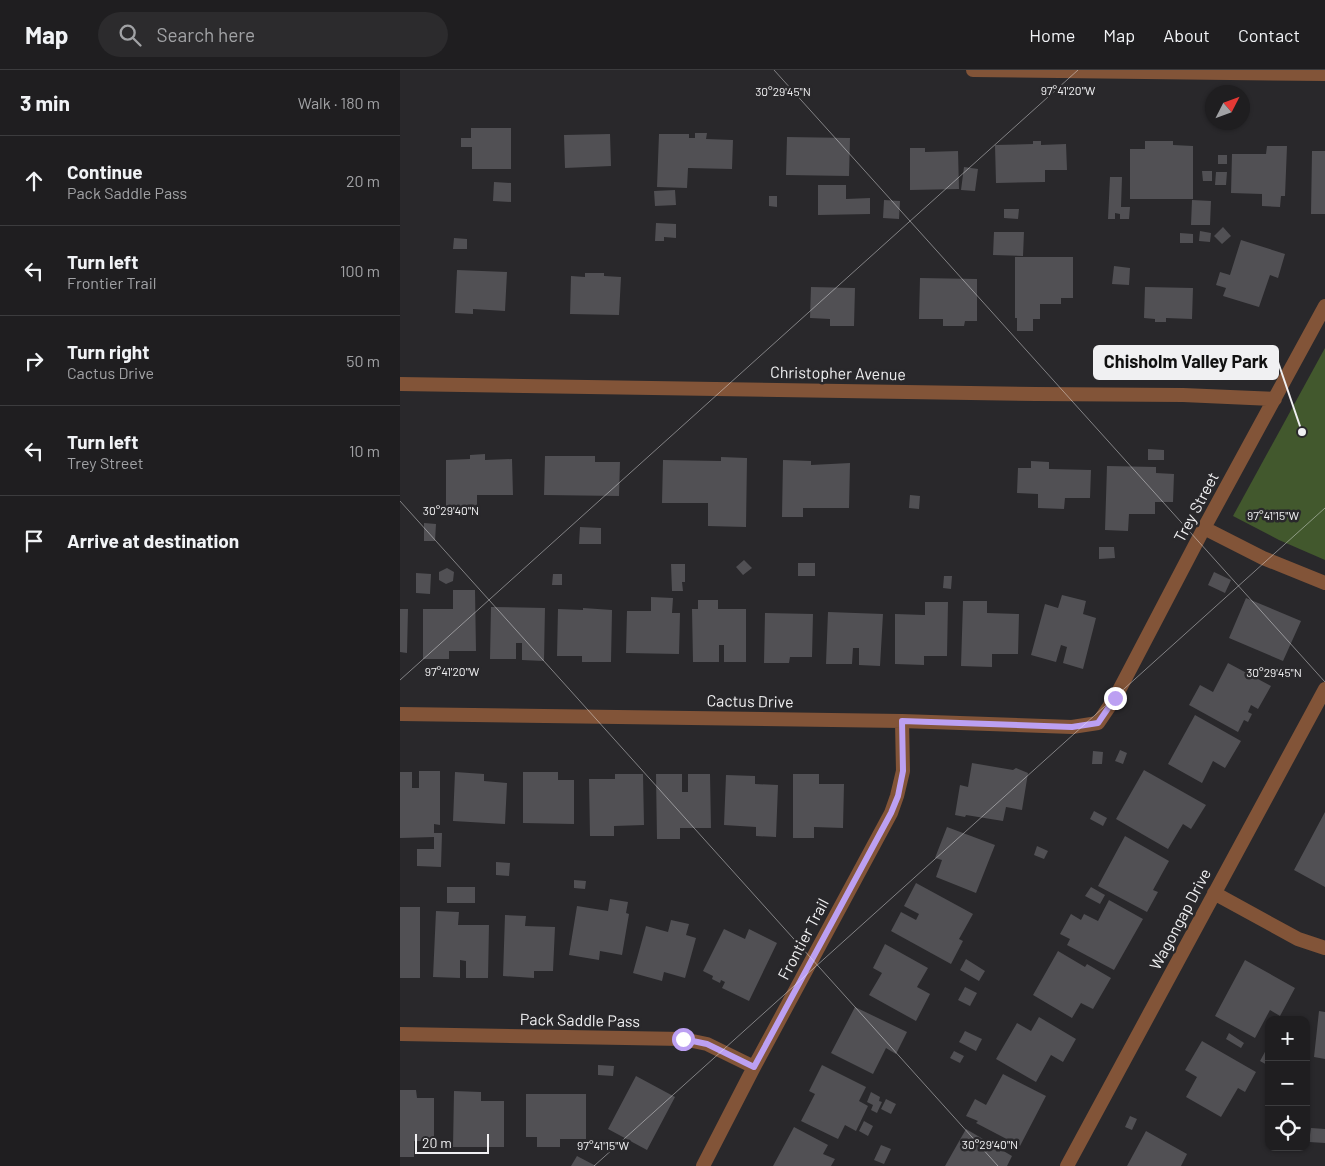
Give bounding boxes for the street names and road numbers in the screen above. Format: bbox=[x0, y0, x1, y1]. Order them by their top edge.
street label: Christopher Avenue bbox=[770, 362, 906, 383]
street label: Trey Street bbox=[1169, 468, 1222, 545]
street label: Cactus Drive bbox=[706, 690, 794, 711]
street label: Wagongap Drive bbox=[1145, 865, 1214, 973]
street label: Frontier Trail bbox=[773, 895, 832, 983]
street label: Pack Saddle Pass bbox=[520, 1009, 640, 1030]

